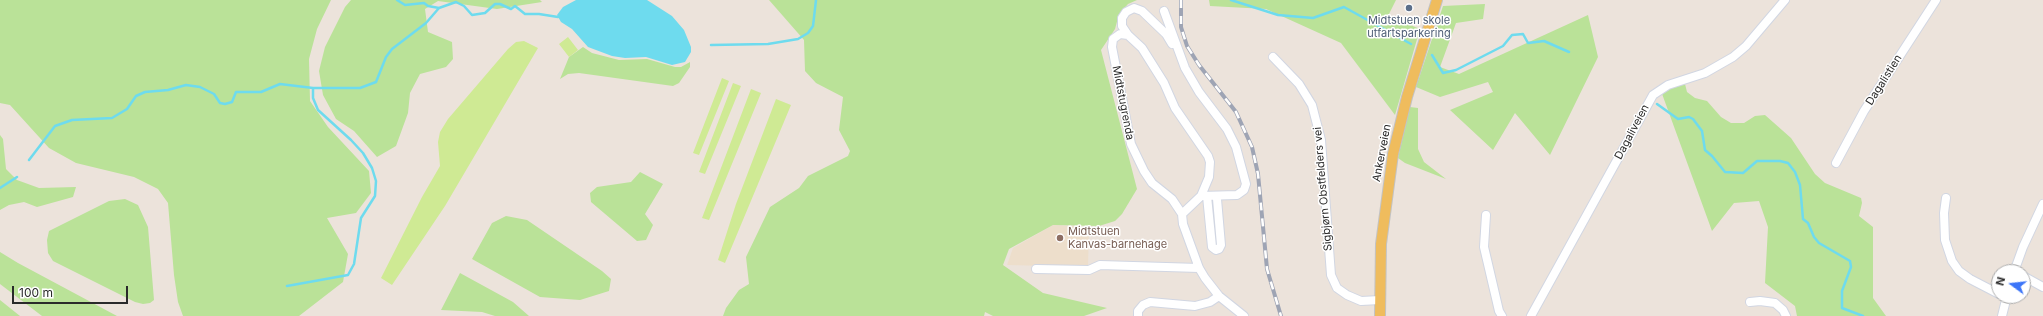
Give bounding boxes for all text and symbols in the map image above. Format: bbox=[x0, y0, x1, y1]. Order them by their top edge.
marker: Midtstuen skole utfartsparkering bbox=[1404, 3, 1414, 13]
place label: Midtstuen skole utfartsparkering bbox=[1367, 14, 1451, 40]
street label: Dagalistien bbox=[1863, 52, 1905, 108]
street label: Midtstugrenda bbox=[1109, 65, 1137, 141]
street label: Dagaliveien bbox=[1612, 102, 1652, 162]
street label: Ankerveien bbox=[1370, 123, 1394, 183]
street label: Sigbjørn Obstfelders vei bbox=[1311, 126, 1335, 252]
place label: Midtstuen Kanvas-barnehage bbox=[1068, 225, 1167, 251]
marker: Midtstuen Kanvas-barnehage bbox=[1055, 233, 1065, 243]
north arrow bbox=[1991, 264, 2031, 304]
text: N bbox=[1993, 275, 2008, 287]
scale bar bbox=[14, 278, 130, 304]
text: 100 m bbox=[19, 285, 53, 300]

